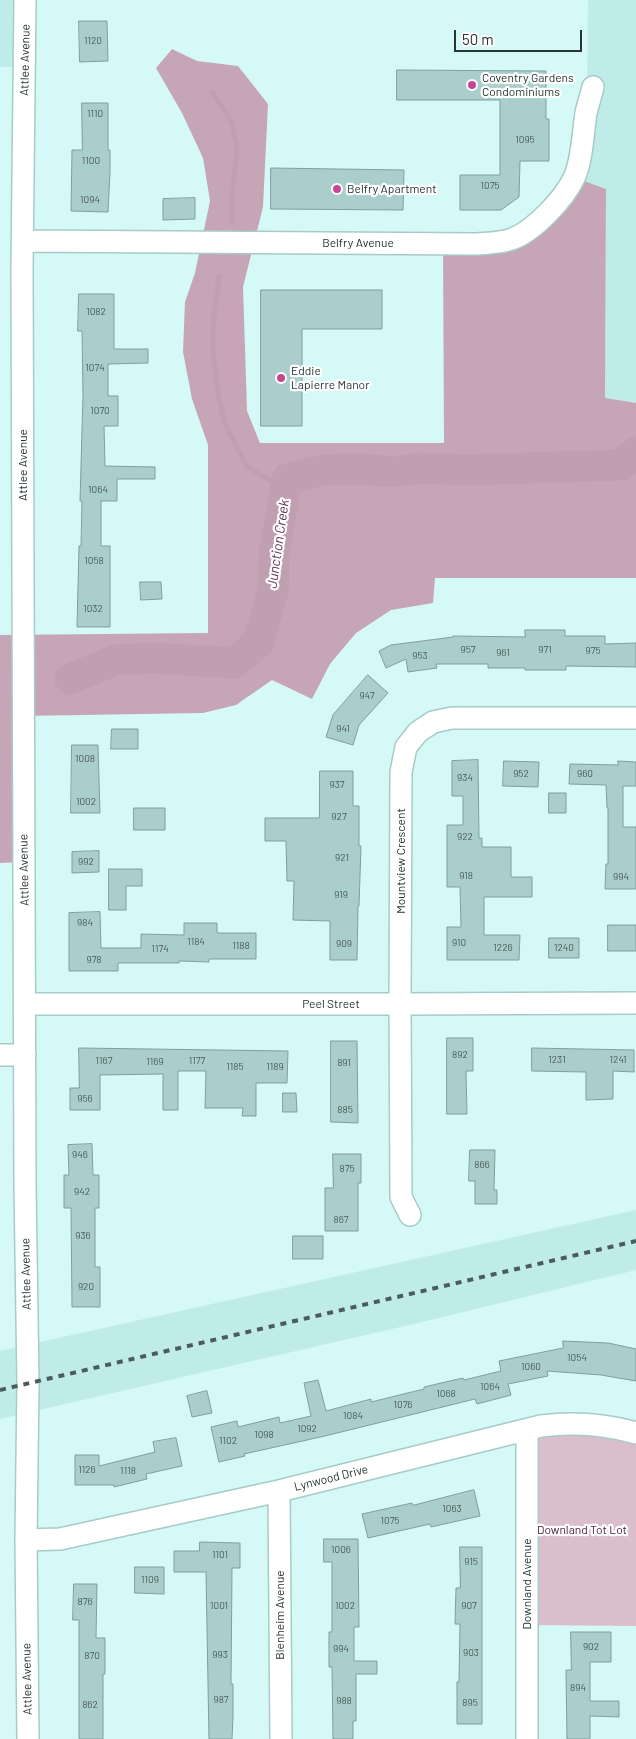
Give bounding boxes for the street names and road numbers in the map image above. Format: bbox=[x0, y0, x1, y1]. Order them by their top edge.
street label: Attlee Avenue bbox=[17, 24, 33, 96]
street label: Belfry Avenue bbox=[322, 236, 394, 250]
street label: Attlee Avenue bbox=[16, 429, 30, 501]
street label: Mountview Crescent bbox=[394, 808, 408, 914]
street label: Attlee Avenue bbox=[16, 834, 32, 906]
street label: Peel Street bbox=[302, 997, 360, 1011]
street label: Attlee Avenue bbox=[18, 1238, 34, 1310]
street label: Lynwood Drive bbox=[292, 1462, 370, 1494]
street label: Downland Avenue bbox=[520, 1538, 534, 1630]
street label: Blenheim Avenue bbox=[273, 1570, 287, 1660]
street label: Attlee Avenue bbox=[19, 1643, 35, 1715]

